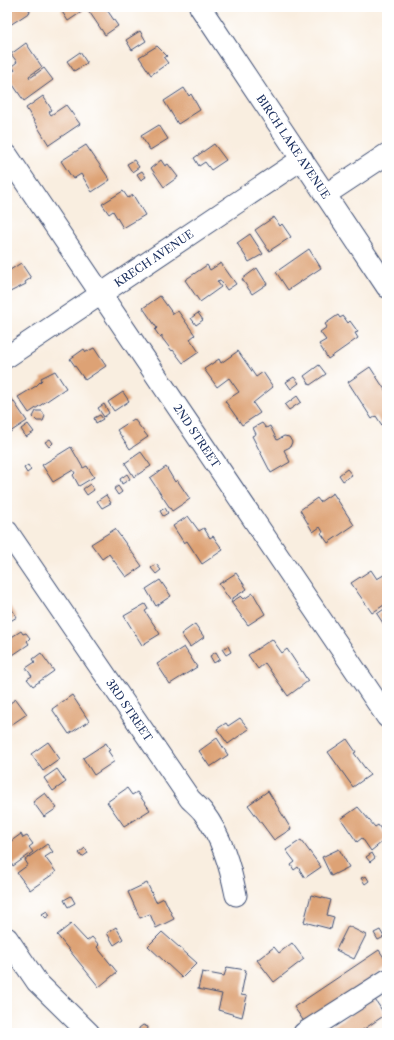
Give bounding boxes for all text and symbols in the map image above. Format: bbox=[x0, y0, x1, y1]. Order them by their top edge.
street label: BIRCH LAKE AVENUE bbox=[253, 92, 333, 202]
street label: KRECH AVENUE bbox=[112, 227, 197, 290]
street label: 2ND STREET bbox=[170, 401, 224, 471]
street label: 3RD STREET bbox=[103, 676, 156, 745]

